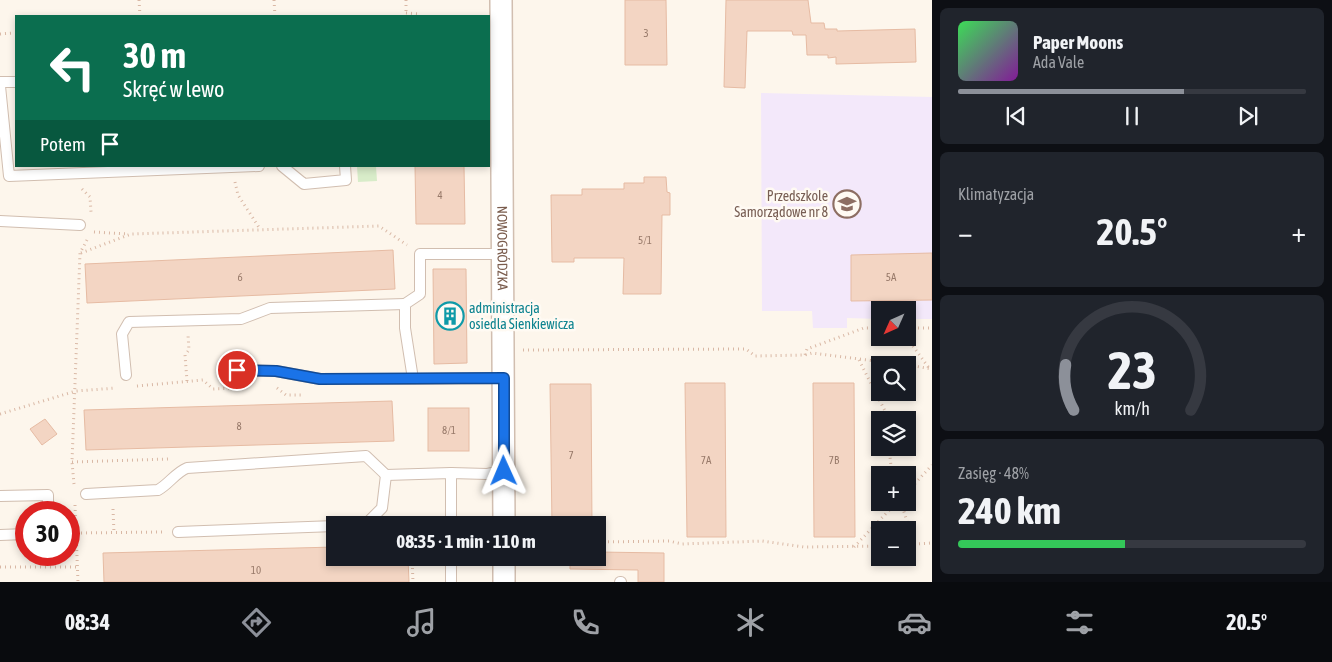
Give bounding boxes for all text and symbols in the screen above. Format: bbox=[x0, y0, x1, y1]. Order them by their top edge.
house number: 3 bbox=[643, 27, 649, 39]
text: Paper Moons bbox=[1033, 31, 1123, 53]
icon: left bbox=[40, 35, 105, 100]
text: 30 m bbox=[123, 35, 186, 75]
text: Ada Vale bbox=[1033, 53, 1084, 71]
text: Skręć w lewo bbox=[123, 76, 224, 102]
icon: previous bbox=[1002, 102, 1030, 130]
icon: pause bbox=[1118, 102, 1146, 130]
icon: next bbox=[1234, 102, 1262, 130]
icon: arrive bbox=[96, 130, 124, 158]
text: Potem bbox=[40, 133, 86, 155]
text: Klimatyzacja bbox=[958, 185, 1034, 203]
place label: Przedszkole Samorządowe nr 8 bbox=[734, 188, 828, 220]
house number: 4 bbox=[437, 189, 443, 201]
school or university icon: Przedszkole Samorządowe nr 8 bbox=[832, 189, 862, 219]
street label: NOWOGRÓDZKA bbox=[494, 206, 512, 290]
text: 20.5° bbox=[1097, 210, 1167, 253]
text: − bbox=[958, 216, 973, 248]
text: + bbox=[1291, 216, 1306, 248]
house number: 5/1 bbox=[638, 234, 652, 246]
house number: 6 bbox=[237, 271, 243, 283]
house number: 5A bbox=[886, 271, 897, 283]
place label: administracja osiedla Sienkiewicza bbox=[469, 300, 575, 332]
building icon: administracja osiedla Sienkiewicza bbox=[435, 301, 465, 331]
north arrow bbox=[871, 301, 916, 346]
map controls bbox=[871, 301, 916, 566]
text: 23 bbox=[1108, 340, 1156, 400]
pin bbox=[216, 349, 258, 391]
icon: arrive bbox=[223, 356, 251, 384]
button: search bbox=[871, 356, 916, 401]
text: km/h bbox=[1114, 398, 1150, 419]
button: layers bbox=[871, 411, 916, 456]
house number: 8 bbox=[236, 420, 242, 432]
house number: 8/1 bbox=[442, 424, 456, 436]
position arrow bbox=[477, 444, 529, 496]
house number: 7 bbox=[568, 449, 574, 461]
house number: 7A bbox=[701, 454, 712, 466]
house number: 7B bbox=[829, 454, 840, 466]
text: Zasięg · 48% bbox=[958, 464, 1029, 482]
button: + bbox=[871, 466, 916, 511]
text: 240 km bbox=[958, 489, 1061, 532]
speed limit sign: 30 bbox=[15, 501, 80, 566]
button: − bbox=[871, 521, 916, 566]
text: 08:35 · 1 min · 110 m bbox=[396, 530, 536, 552]
house number: 10 bbox=[251, 564, 261, 576]
icon: directions bbox=[239, 605, 274, 640]
icon: music bbox=[404, 605, 439, 640]
icon: phone bbox=[568, 605, 603, 640]
icon: climate bbox=[733, 605, 768, 640]
icon: car bbox=[897, 605, 932, 640]
icon: filters bbox=[1062, 605, 1097, 640]
text: 08:34 bbox=[65, 609, 110, 635]
text: 20.5° bbox=[1226, 609, 1267, 635]

